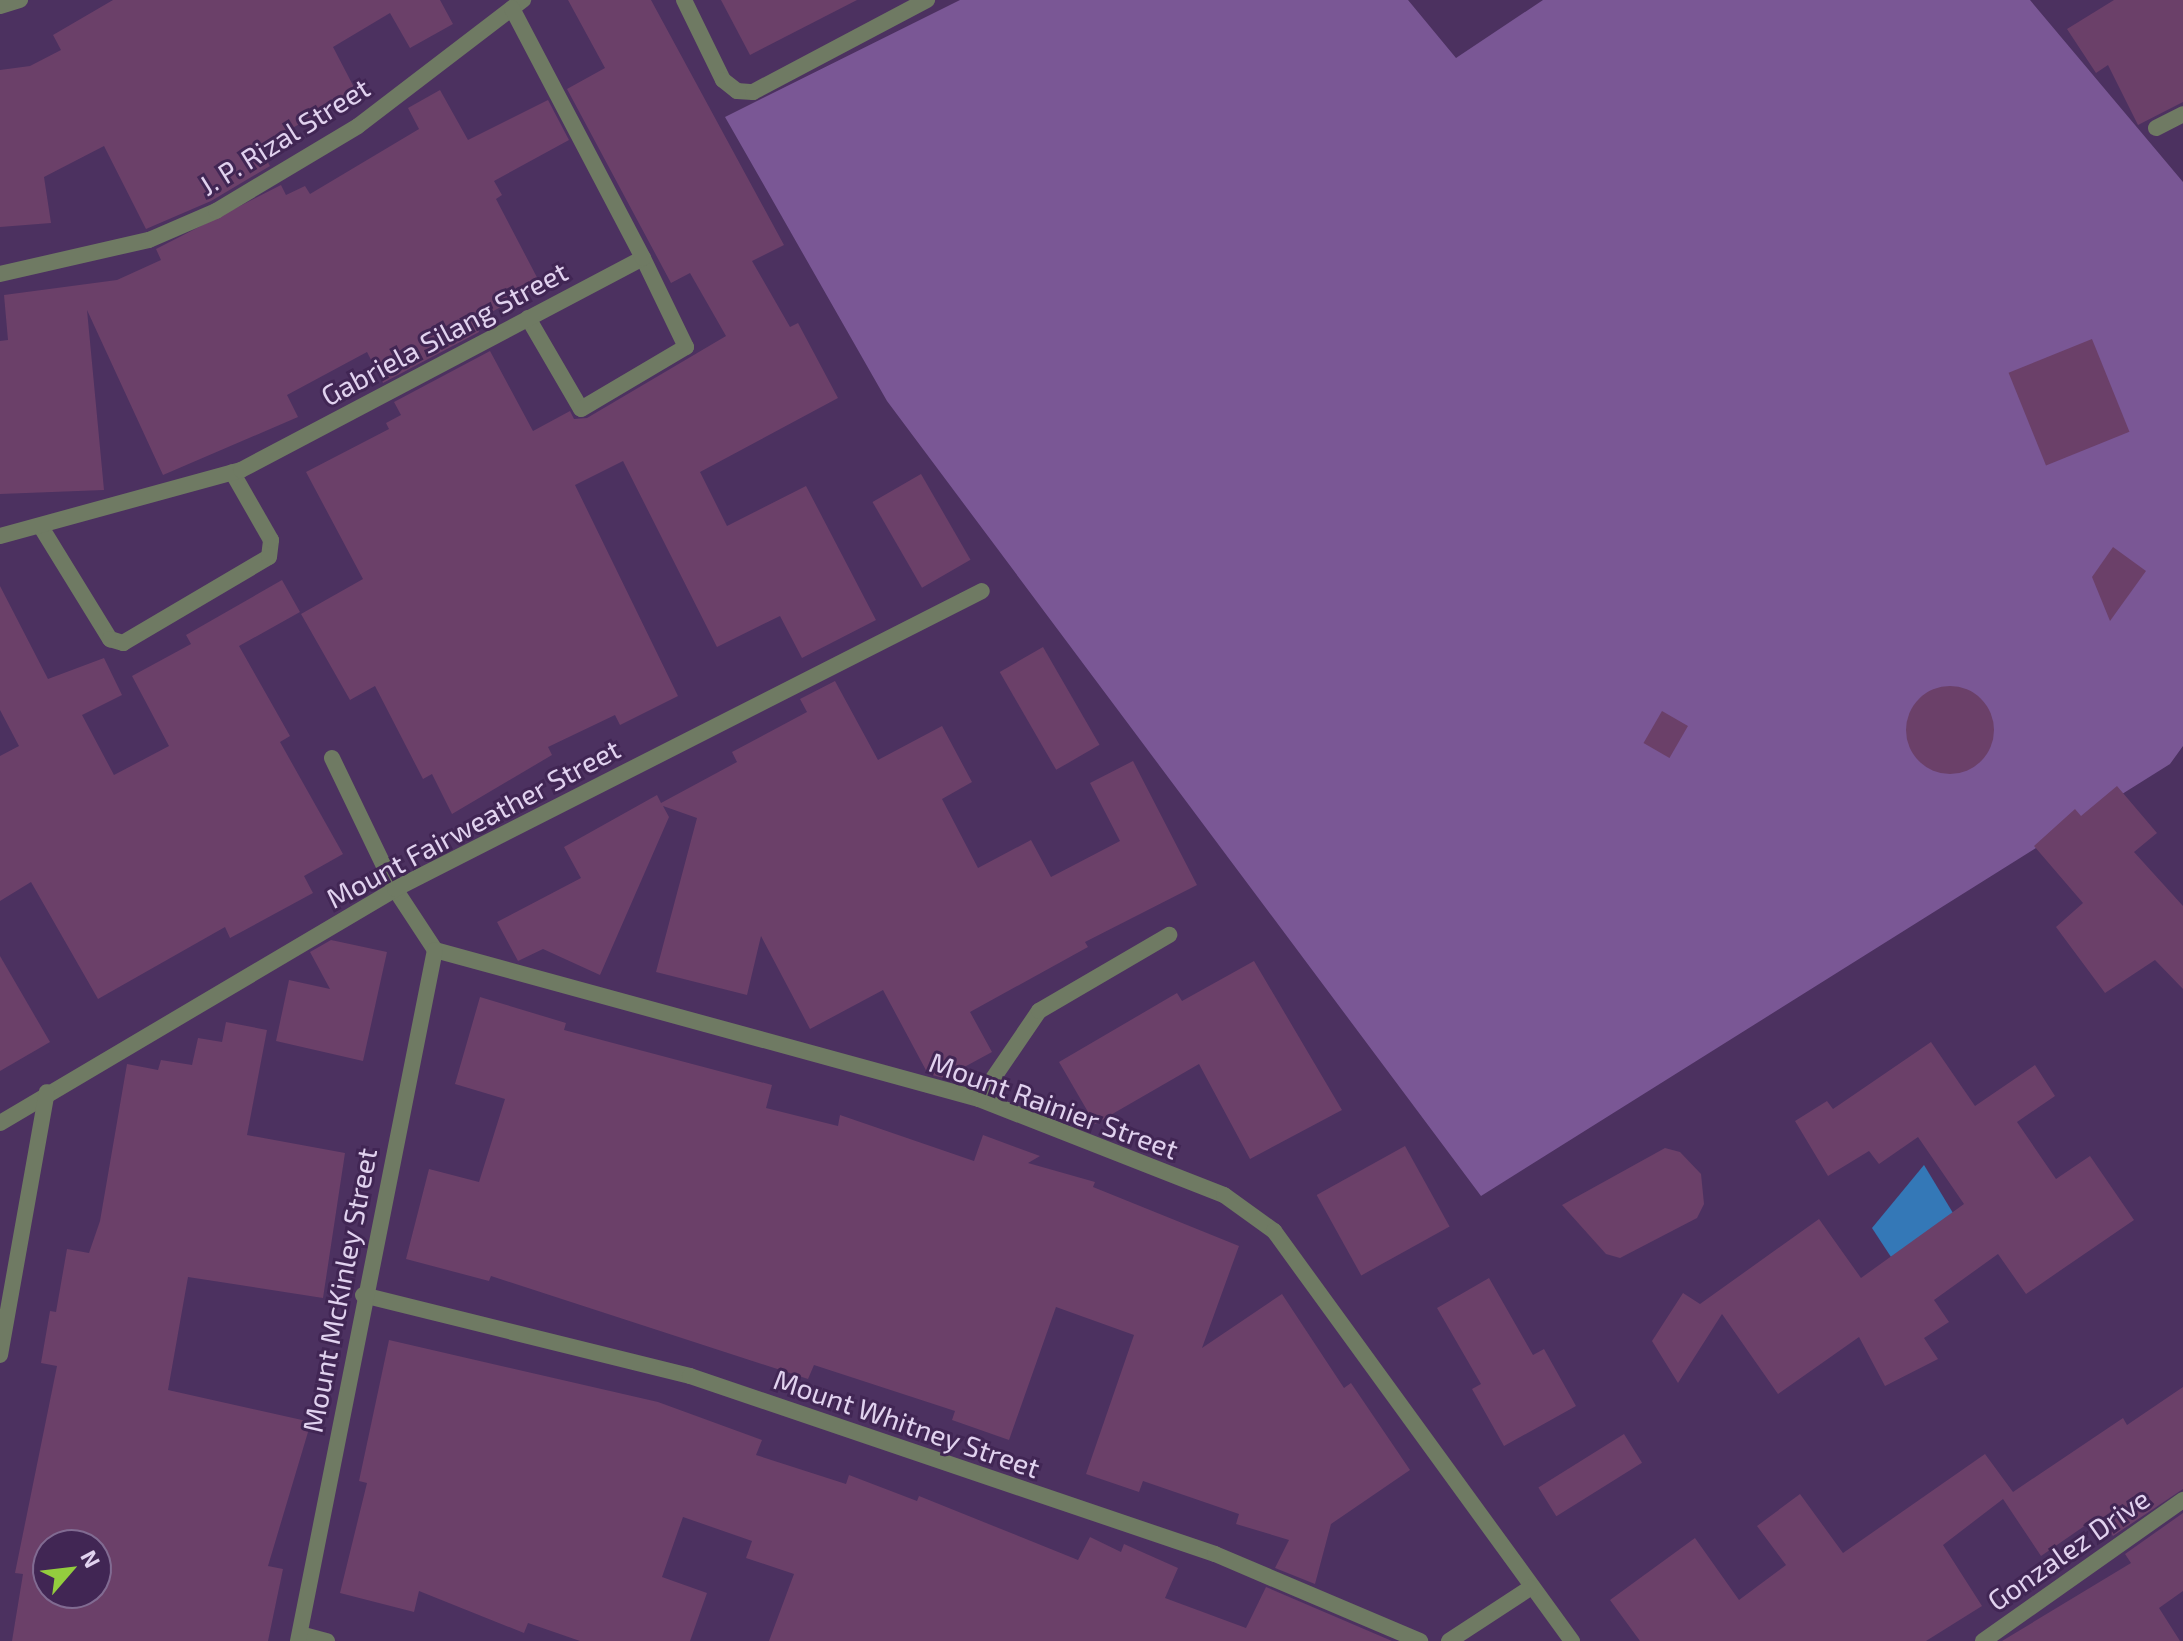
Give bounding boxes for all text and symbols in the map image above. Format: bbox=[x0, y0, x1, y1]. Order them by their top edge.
street label: J. P. Rizal Street bbox=[192, 70, 376, 202]
street label: Gabriela Silang Street bbox=[315, 254, 573, 412]
street label: Mount Fairweather Street bbox=[320, 731, 626, 915]
street label: Mount Rainier Street bbox=[925, 1044, 1183, 1166]
street label: Mount McKinley Street bbox=[295, 1145, 383, 1435]
street label: Mount Whitney Street bbox=[769, 1362, 1045, 1484]
street label: Gonzalez Drive bbox=[1981, 1481, 2155, 1617]
north arrow bbox=[32, 1529, 112, 1609]
text: N bbox=[76, 1546, 107, 1572]

